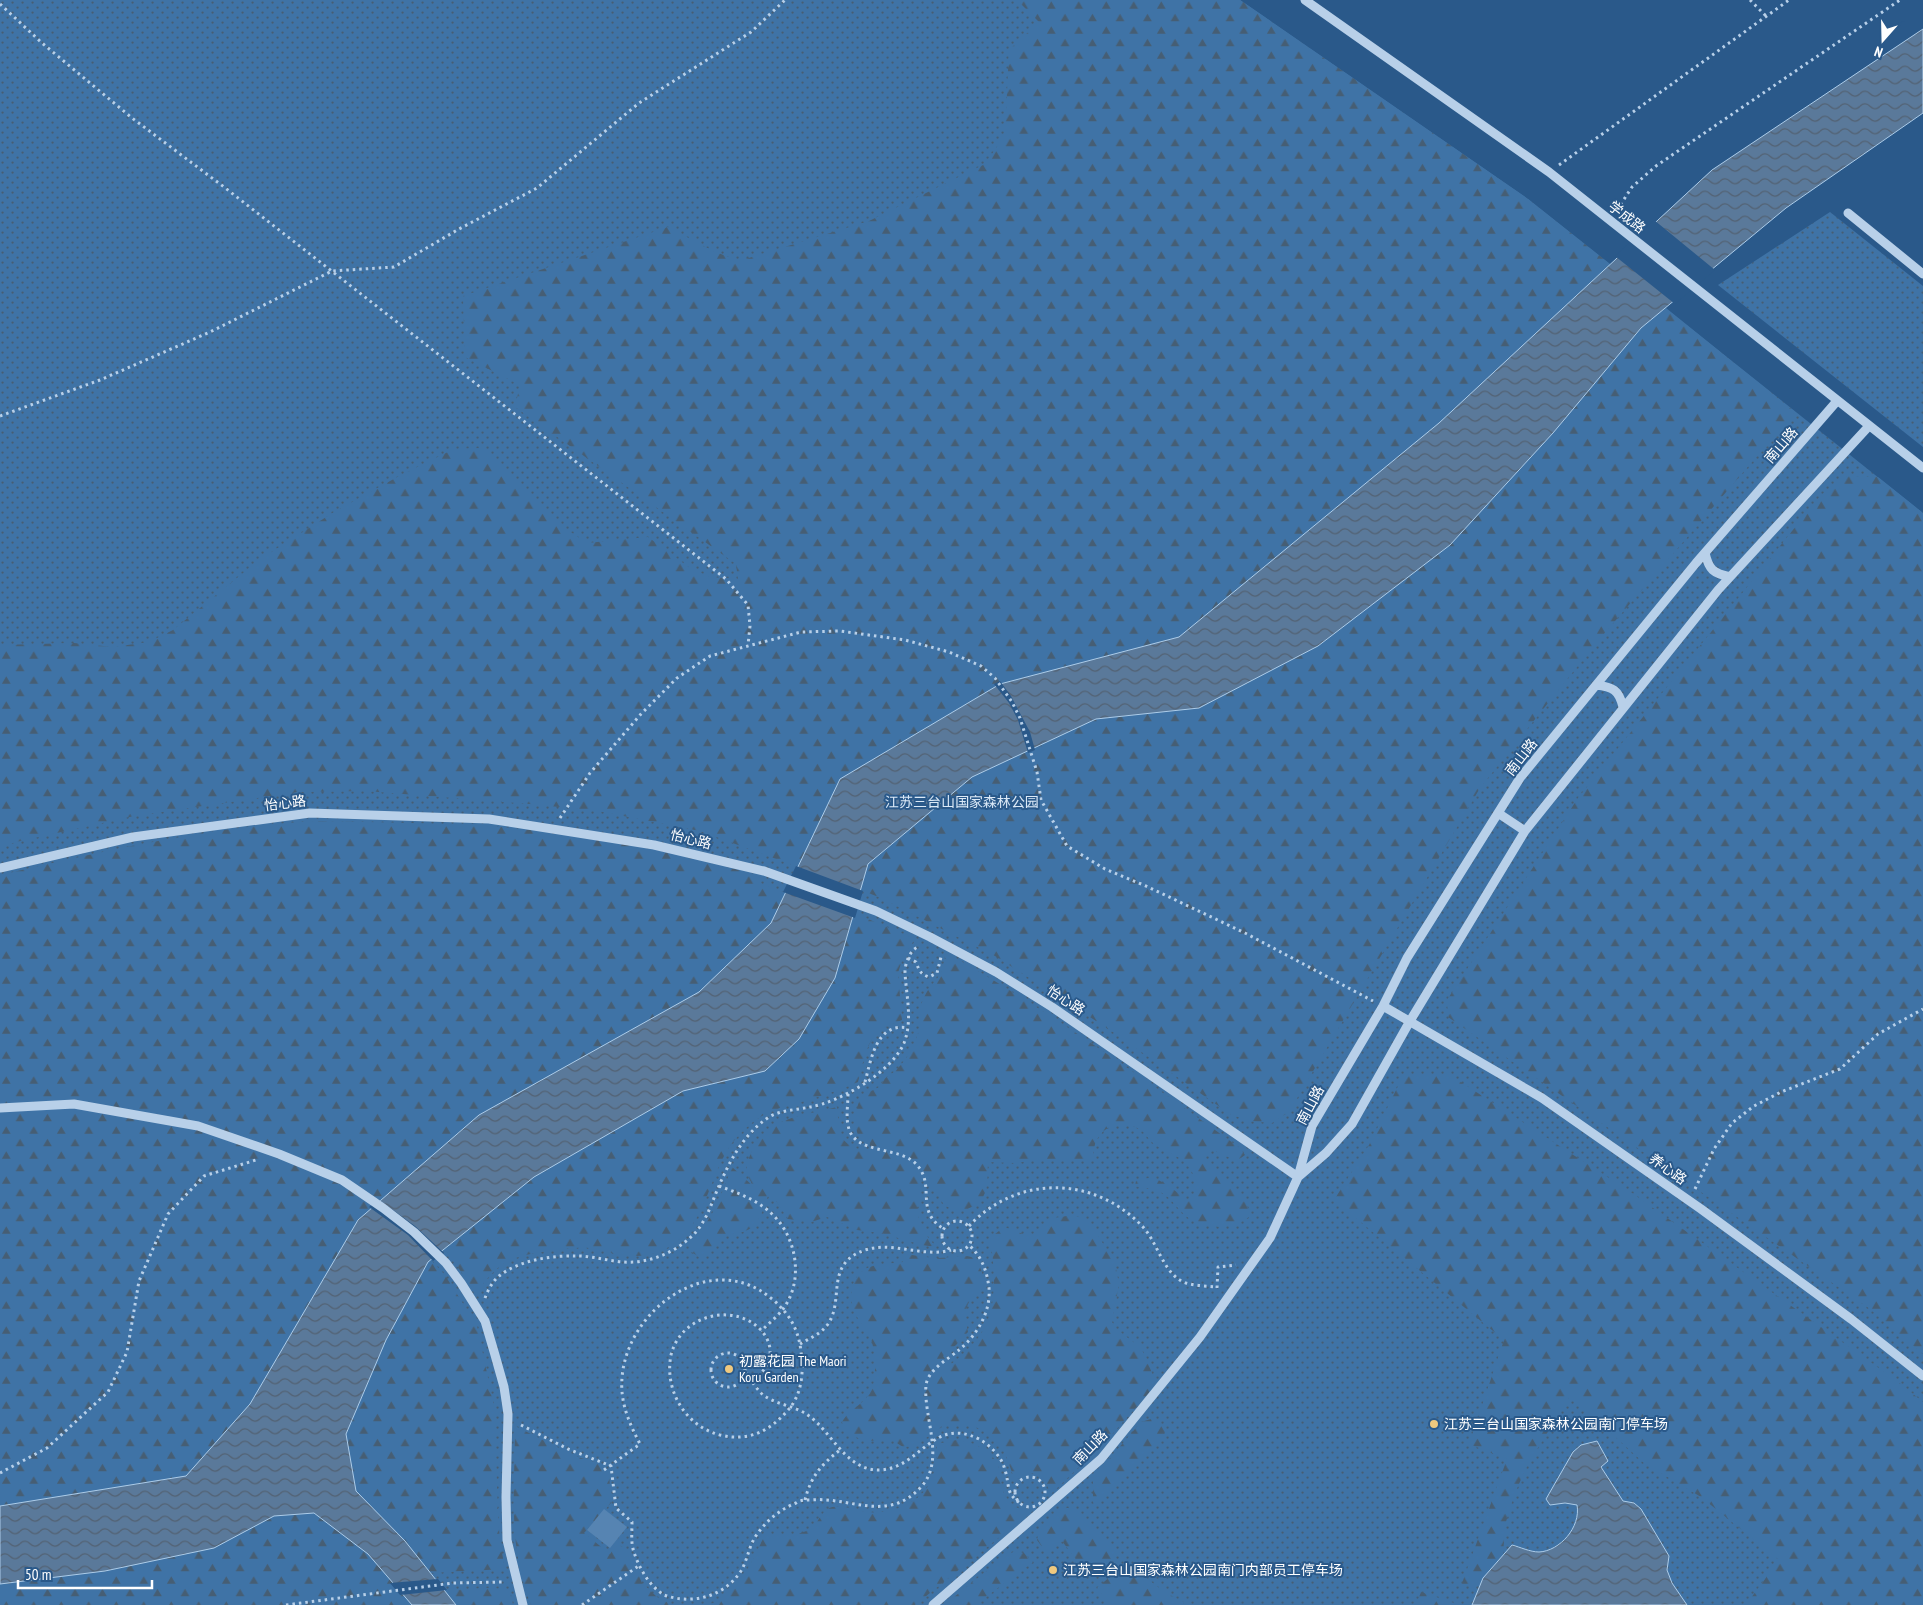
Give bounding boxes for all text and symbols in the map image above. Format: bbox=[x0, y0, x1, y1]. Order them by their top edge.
north arrow bbox=[1858, 15, 1908, 65]
text: N bbox=[1872, 42, 1885, 62]
street label: 学成路 bbox=[1605, 197, 1649, 237]
street label: 南山路 bbox=[1760, 423, 1802, 467]
street label: 南山路 bbox=[1501, 735, 1541, 779]
street label: 怡心路 bbox=[263, 792, 307, 814]
park label: 江苏三台山国家森林公园 bbox=[885, 793, 1039, 811]
street label: 怡心路 bbox=[668, 825, 714, 853]
street label: 怡心路 bbox=[1043, 981, 1089, 1019]
street label: 南山路 bbox=[1292, 1082, 1328, 1128]
street label: 养心路 bbox=[1646, 1150, 1690, 1188]
place label: 初露花园 The Maori Koru Garden bbox=[739, 1352, 847, 1386]
marker: 初露花园 The Maori Koru Garden bbox=[723, 1363, 735, 1375]
place label: 江苏三台山国家森林公园南门停车场 bbox=[1444, 1415, 1668, 1433]
marker: 江苏三台山国家森林公园南门停车场 bbox=[1428, 1418, 1440, 1430]
street label: 南山路 bbox=[1069, 1426, 1111, 1468]
scale bar bbox=[18, 1558, 151, 1590]
place label: 江苏三台山国家森林公园南门内部员工停车场 bbox=[1063, 1561, 1343, 1579]
marker: 江苏三台山国家森林公园南门内部员工停车场 bbox=[1047, 1564, 1059, 1576]
text: 50 m bbox=[25, 1565, 51, 1584]

